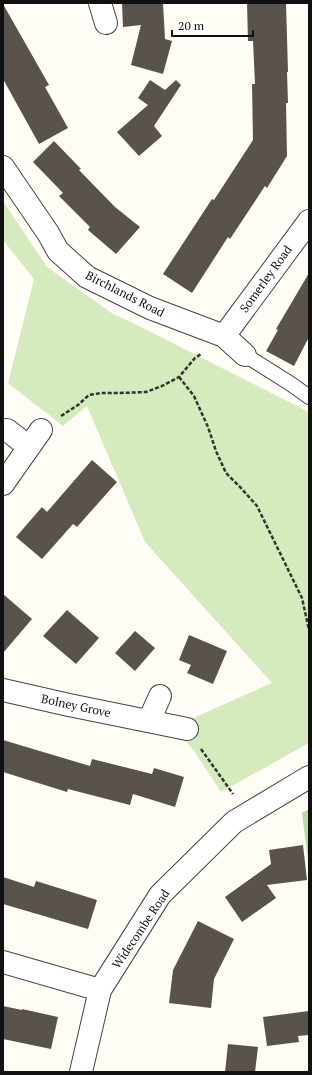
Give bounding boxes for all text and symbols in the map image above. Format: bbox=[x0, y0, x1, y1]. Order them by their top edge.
scale bar bbox=[172, 12, 253, 38]
text: 20 m bbox=[178, 18, 205, 33]
street label: Somerley Road bbox=[236, 242, 295, 315]
street label: Birchlands Road bbox=[83, 267, 168, 320]
street label: Bolney Grove bbox=[40, 691, 112, 720]
street label: Widecombe Road bbox=[109, 886, 173, 971]

